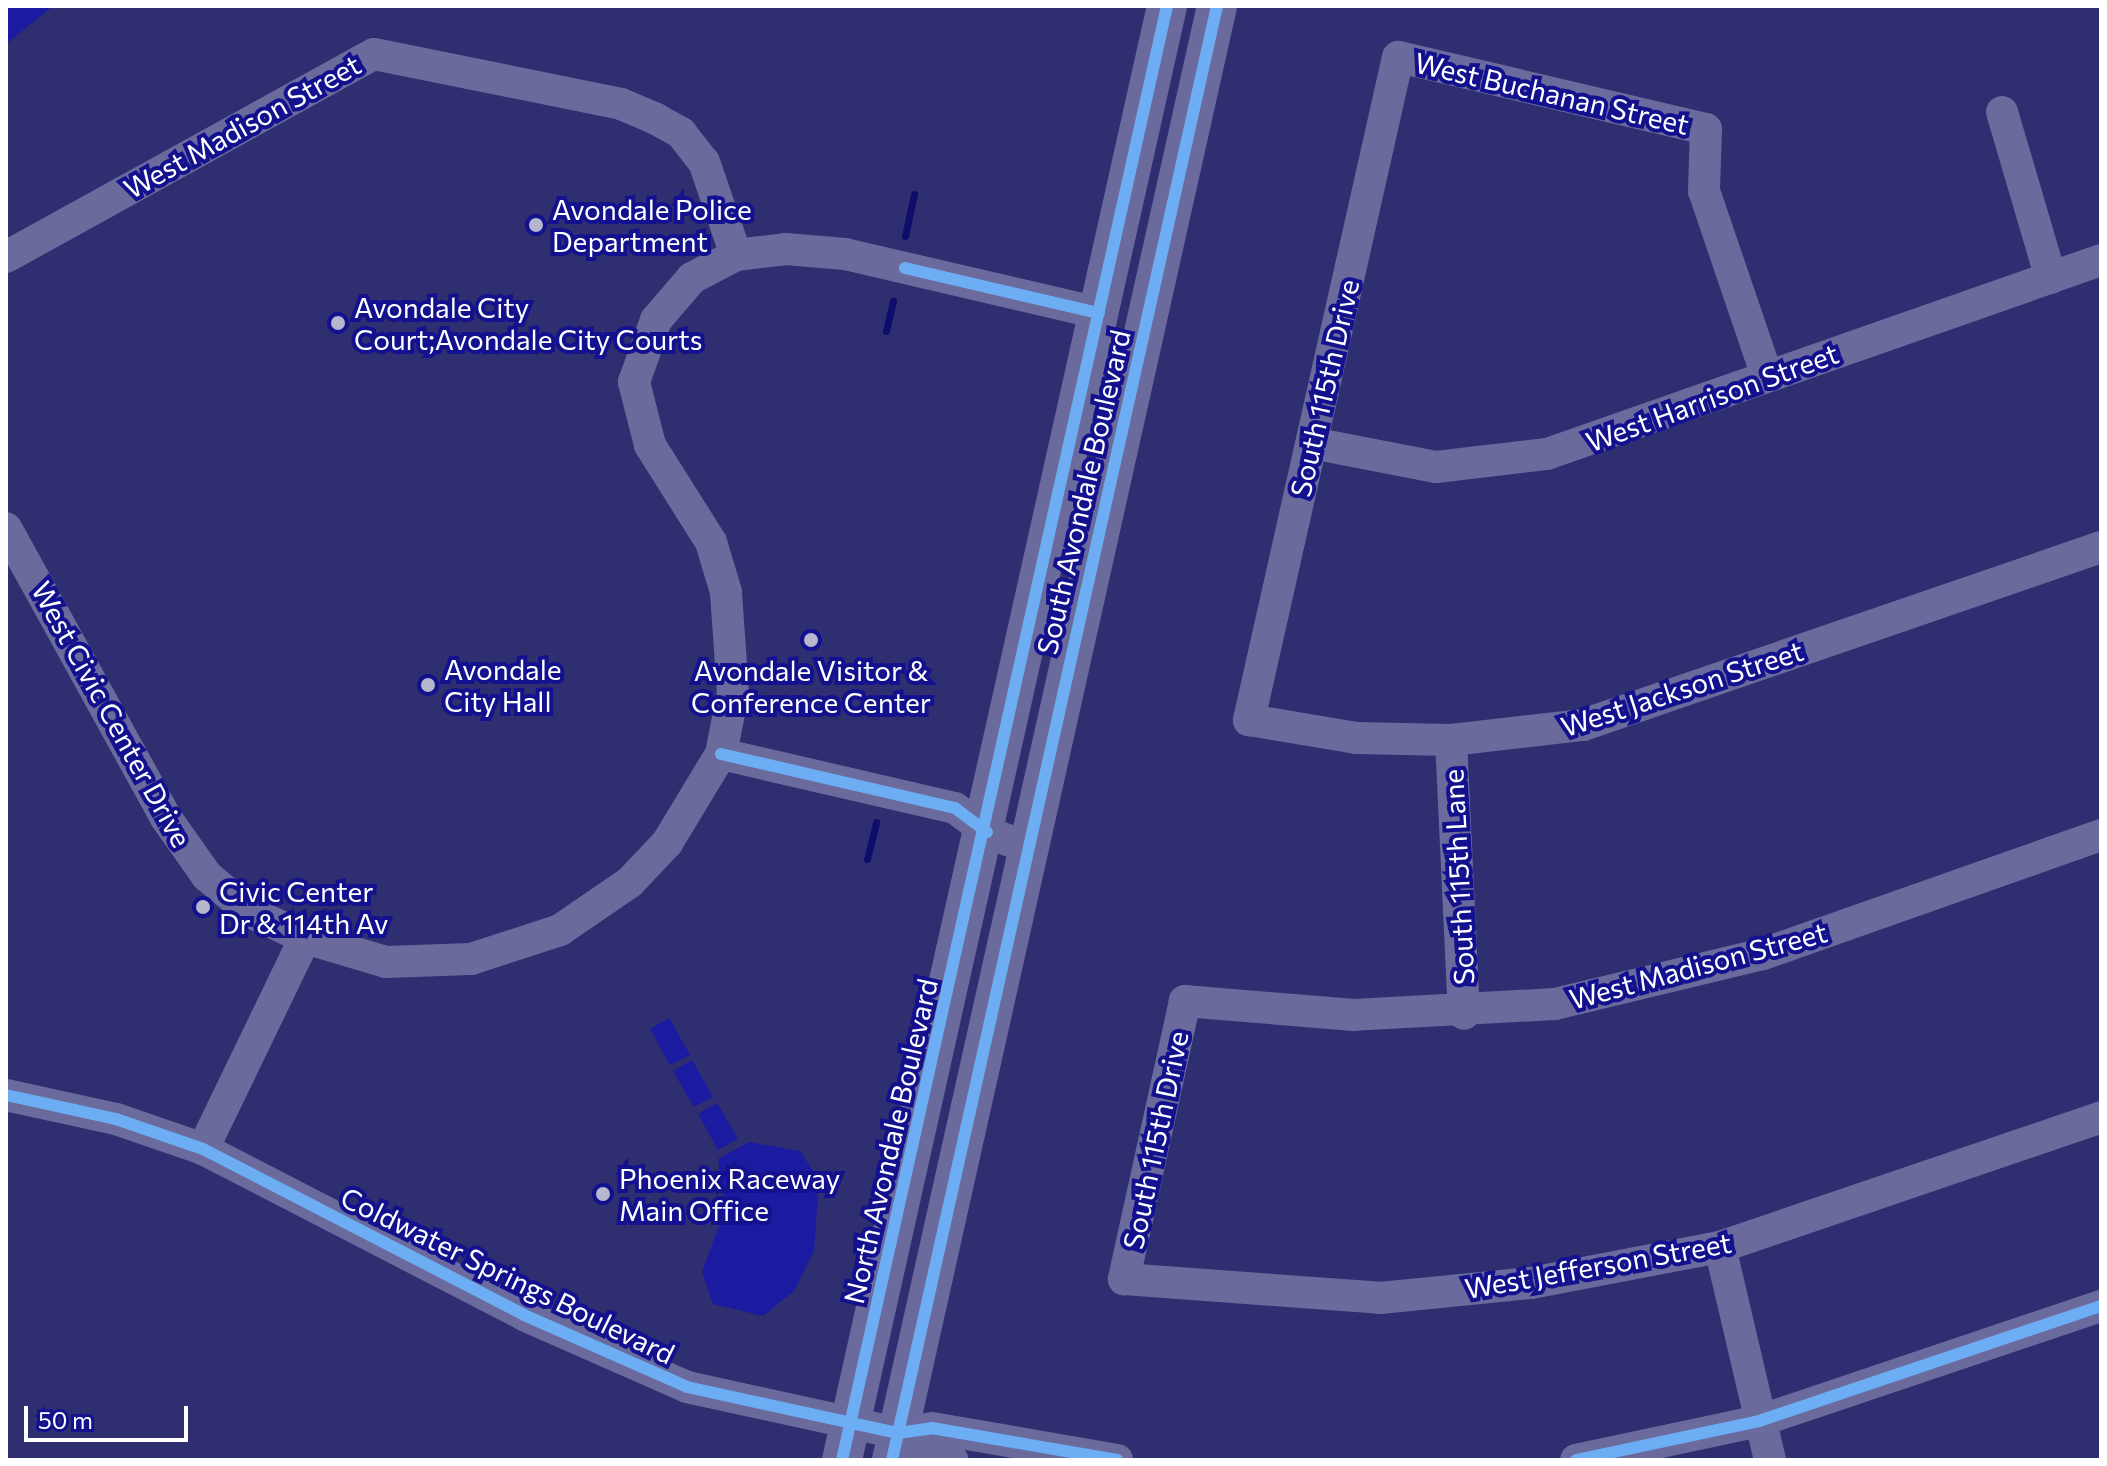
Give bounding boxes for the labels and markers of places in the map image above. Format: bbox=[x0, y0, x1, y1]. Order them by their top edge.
place label: Avondale Police Department bbox=[552, 192, 752, 258]
marker: Avondale Police Department bbox=[527, 216, 545, 234]
place label: Avondale City Court;Avondale City Courts bbox=[354, 290, 702, 356]
marker: Avondale City Court;Avondale City Courts bbox=[329, 314, 347, 332]
marker: Avondale Visitor & Conference Center bbox=[802, 631, 820, 649]
place label: Avondale City Hall bbox=[444, 652, 562, 718]
place label: Avondale Visitor & Conference Center bbox=[691, 653, 931, 719]
marker: Avondale City Hall bbox=[419, 676, 437, 694]
place label: Civic Center Dr & 114th Av bbox=[219, 874, 388, 940]
marker: Civic Center Dr & 114th Av bbox=[194, 898, 212, 916]
place label: Phoenix Raceway Main Office bbox=[619, 1161, 840, 1227]
marker: Phoenix Raceway Main Office bbox=[594, 1185, 612, 1203]

